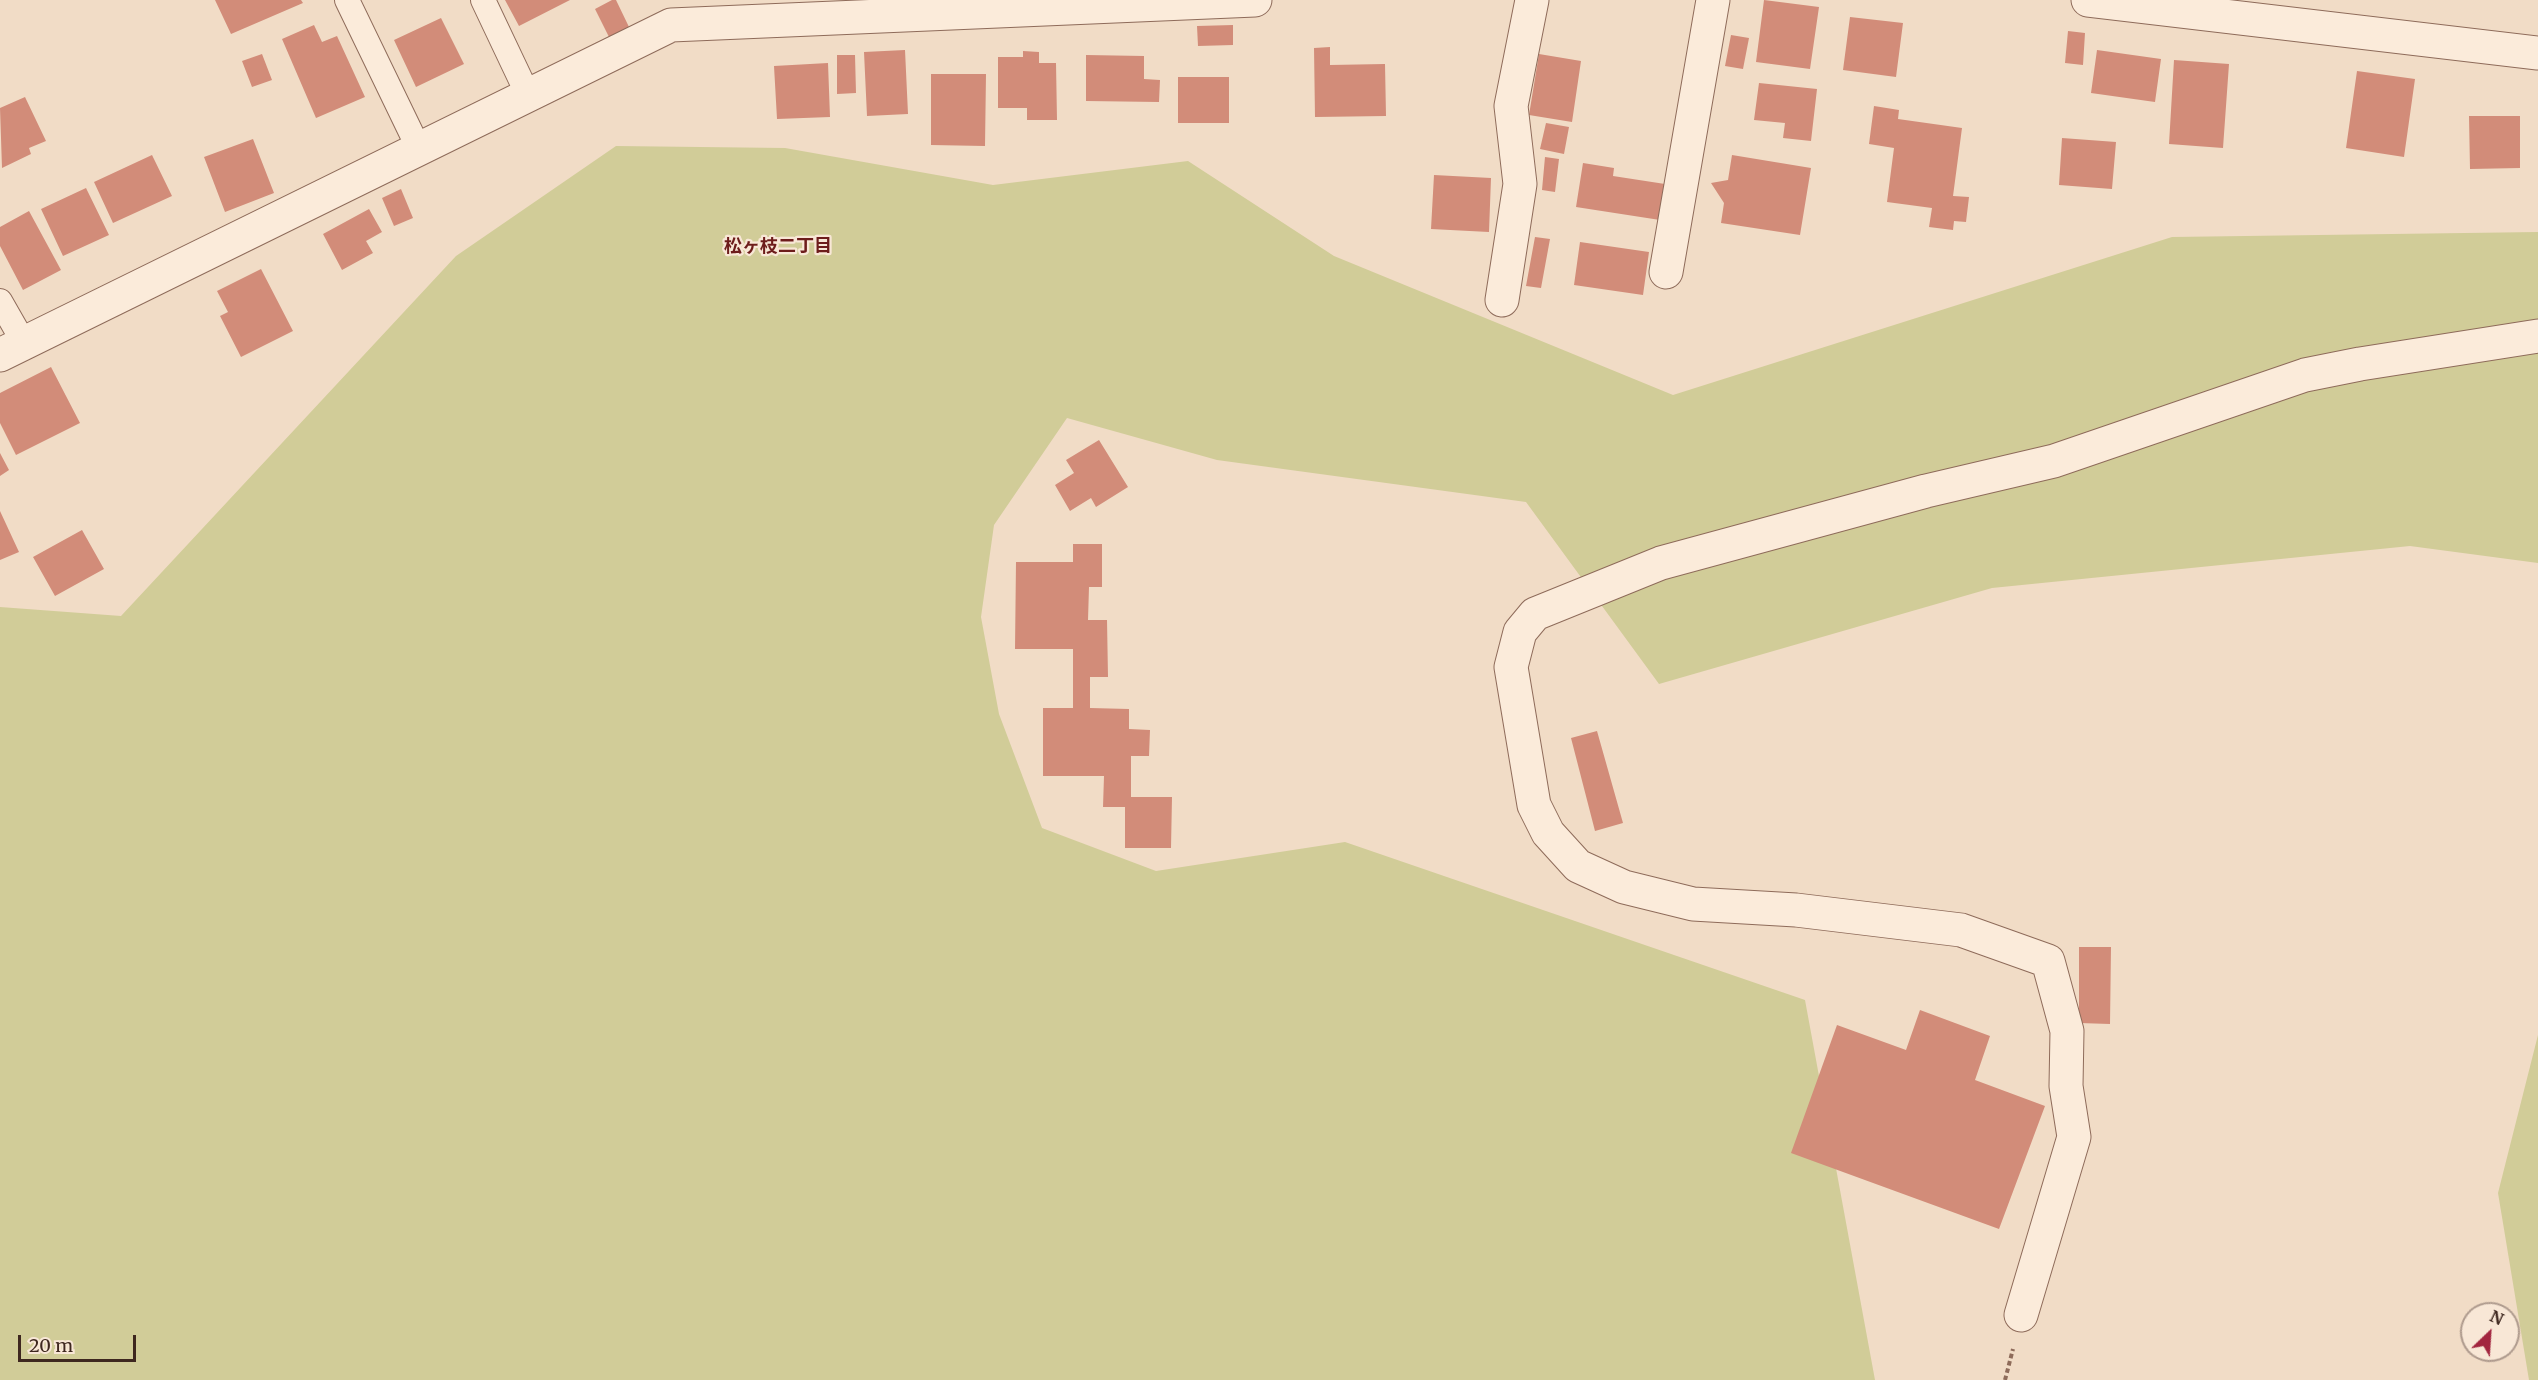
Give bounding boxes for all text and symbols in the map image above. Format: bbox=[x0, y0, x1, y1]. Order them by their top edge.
district label: 松ヶ枝二丁目 bbox=[724, 236, 832, 258]
north arrow bbox=[2460, 1302, 2520, 1362]
text: N bbox=[2487, 1306, 2507, 1329]
scale bar bbox=[21, 1323, 140, 1361]
text: 20 m bbox=[29, 1334, 73, 1357]

